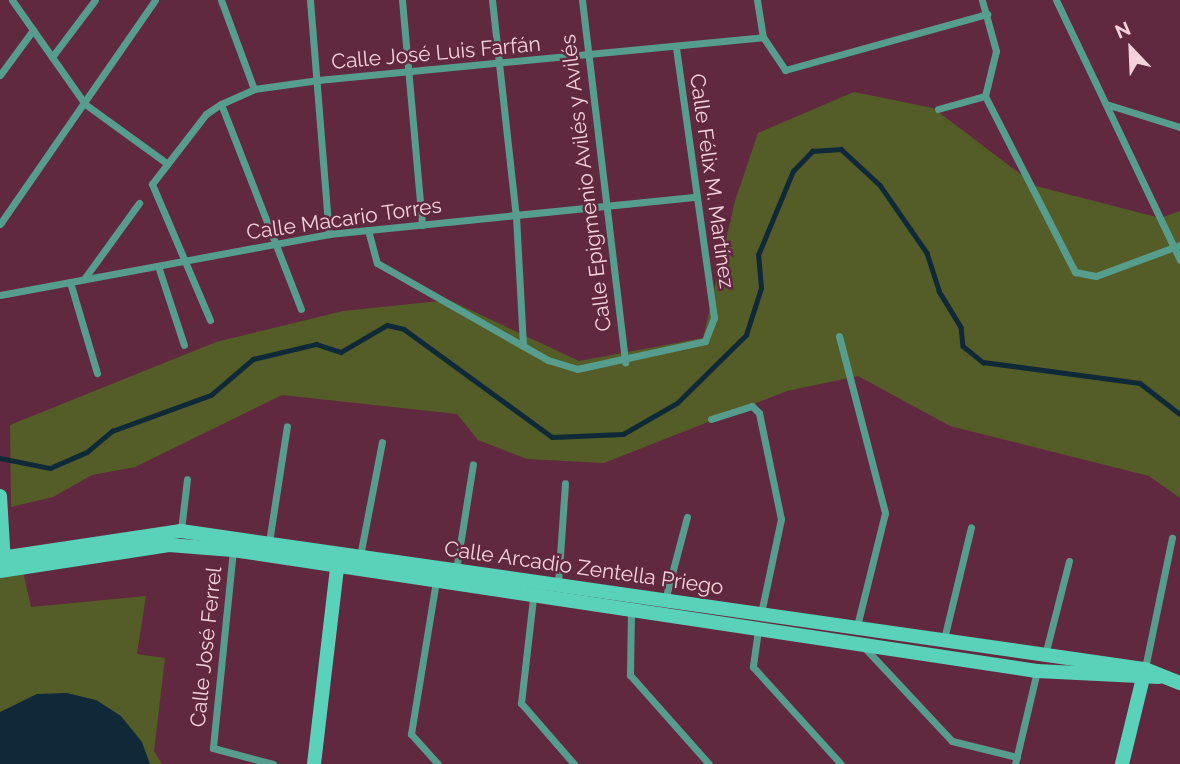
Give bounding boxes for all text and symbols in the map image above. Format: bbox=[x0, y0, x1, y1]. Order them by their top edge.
north arrow bbox=[1096, 14, 1166, 84]
text: N bbox=[1112, 17, 1134, 43]
street label: Calle José Luis Farfán bbox=[330, 31, 542, 75]
street label: Calle Epigmenio Avilés y Avilés bbox=[555, 32, 617, 334]
street label: Calle Félix M. Martínez bbox=[684, 72, 740, 290]
street label: Calle Macario Torres bbox=[245, 193, 443, 245]
street label: Calle Arcadio Zentella Priego bbox=[443, 536, 725, 600]
street label: Calle José Ferrel bbox=[185, 565, 227, 729]

